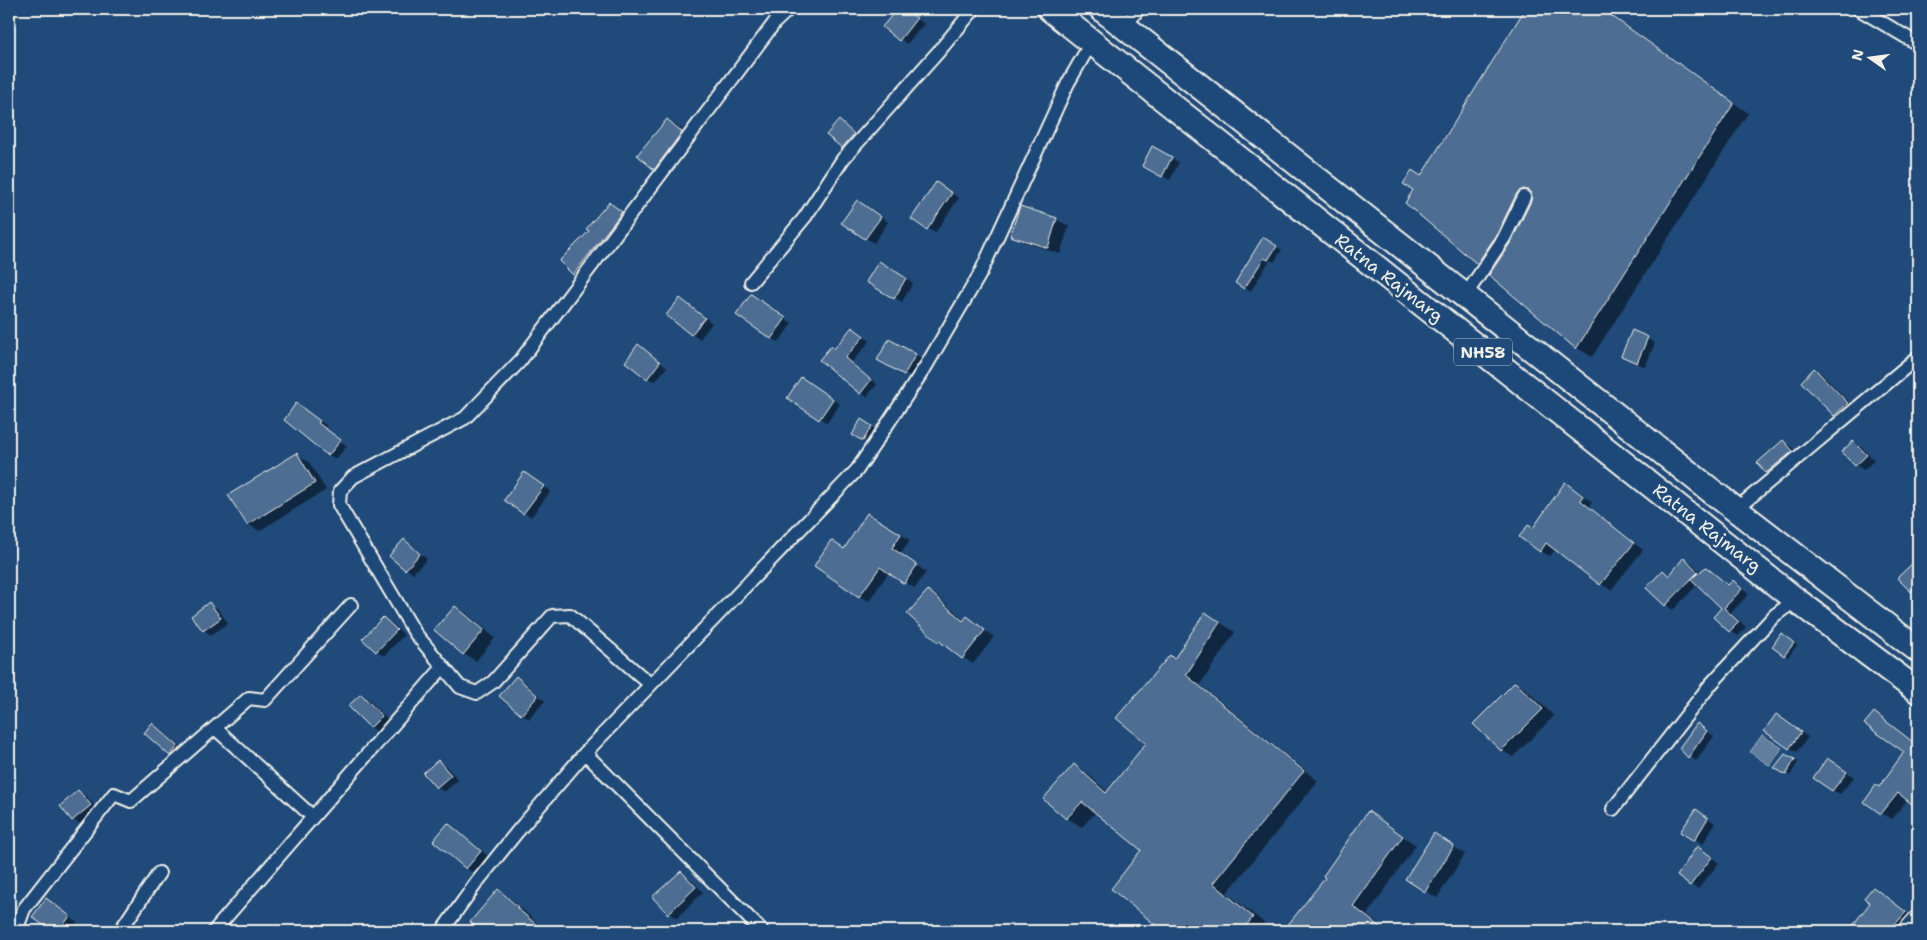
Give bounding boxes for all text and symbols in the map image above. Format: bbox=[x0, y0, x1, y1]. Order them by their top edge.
north arrow bbox=[1844, 32, 1894, 82]
text: N bbox=[1847, 47, 1867, 62]
street label: Ratna Rajmarg bbox=[1330, 228, 1448, 328]
road number: NH58 bbox=[1454, 338, 1512, 366]
street label: Ratna Rajmarg bbox=[1648, 478, 1766, 578]

